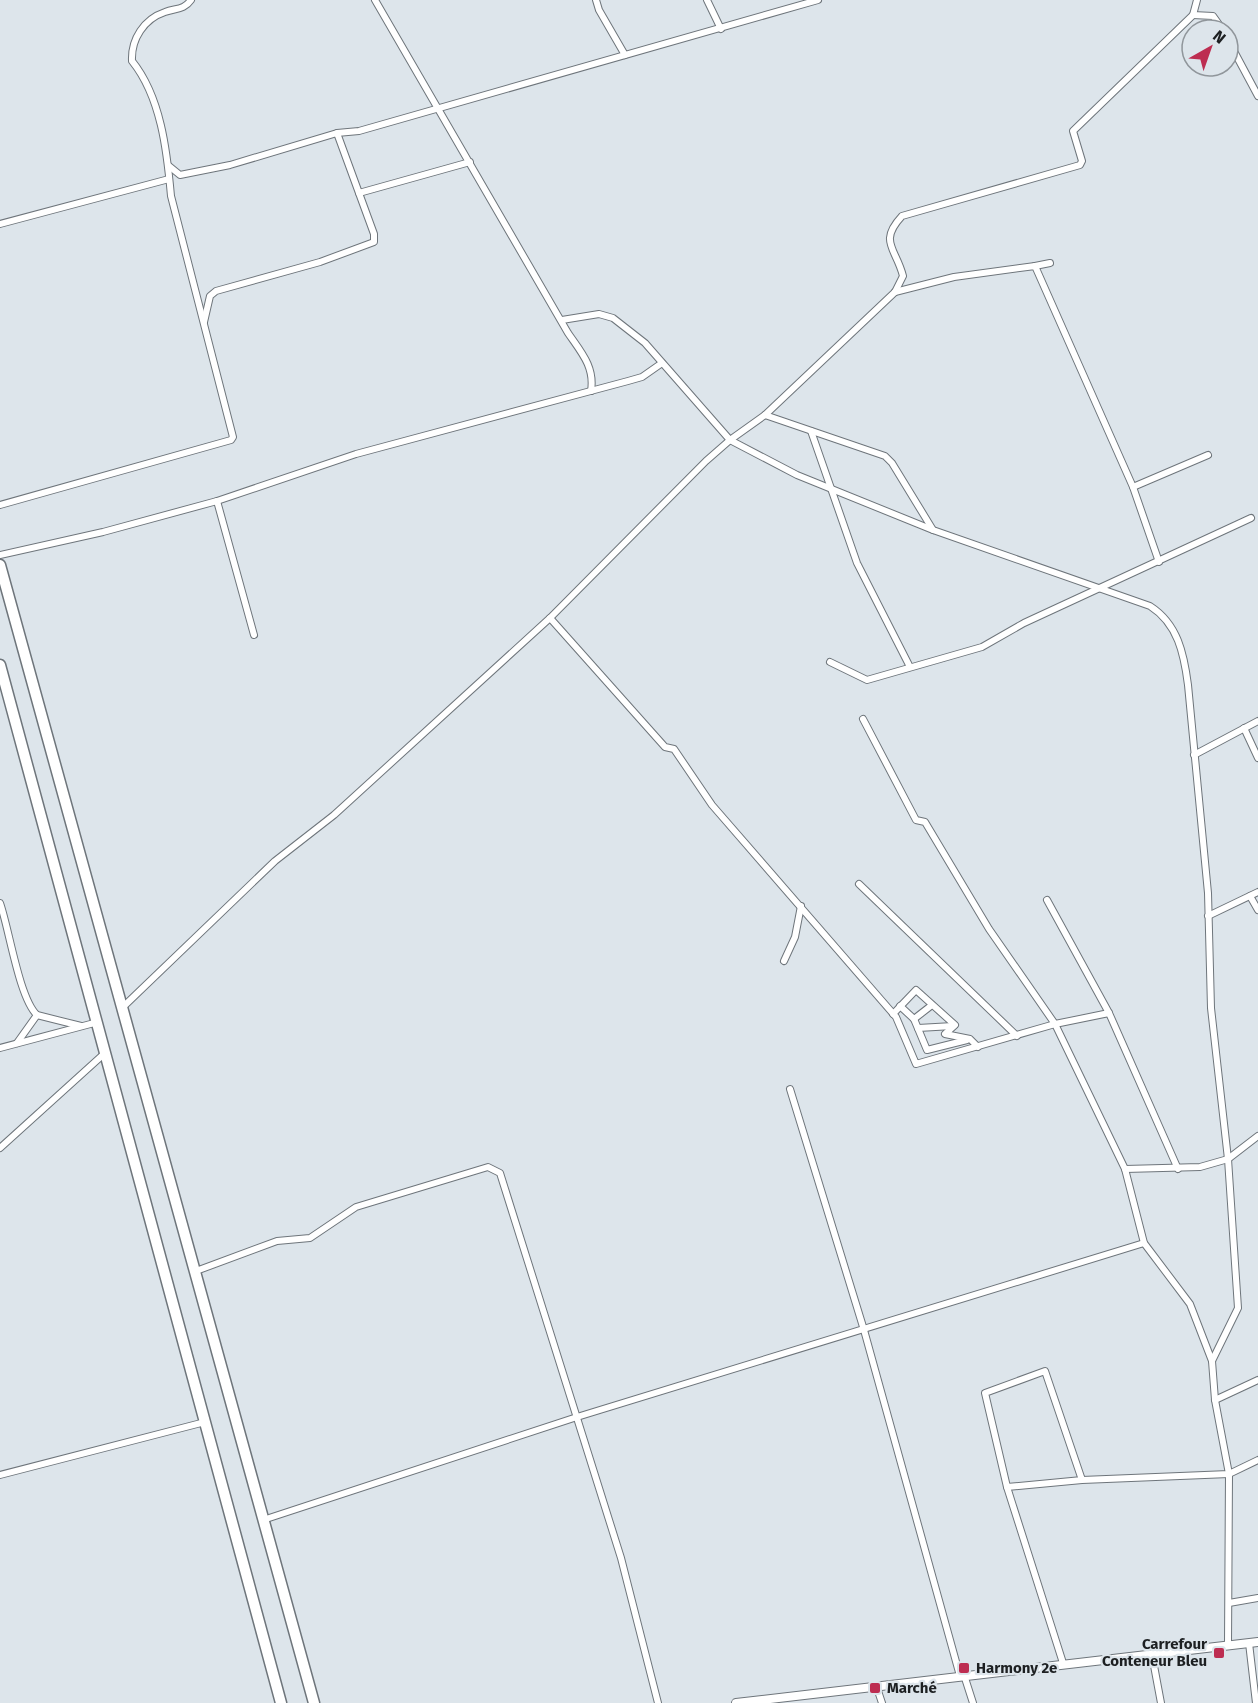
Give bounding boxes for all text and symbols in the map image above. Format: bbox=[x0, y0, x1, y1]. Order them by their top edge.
north arrow bbox=[1180, 18, 1240, 78]
text: N bbox=[1209, 26, 1229, 48]
place label: Carrefour Conteneur Bleu bbox=[1102, 1635, 1208, 1670]
marker: Carrefour Conteneur Bleu bbox=[1212, 1646, 1226, 1660]
place label: Harmony 2e bbox=[976, 1659, 1057, 1677]
marker: Harmony 2e bbox=[957, 1661, 971, 1675]
place label: Marché bbox=[887, 1679, 937, 1697]
marker: Marché bbox=[868, 1681, 882, 1695]

